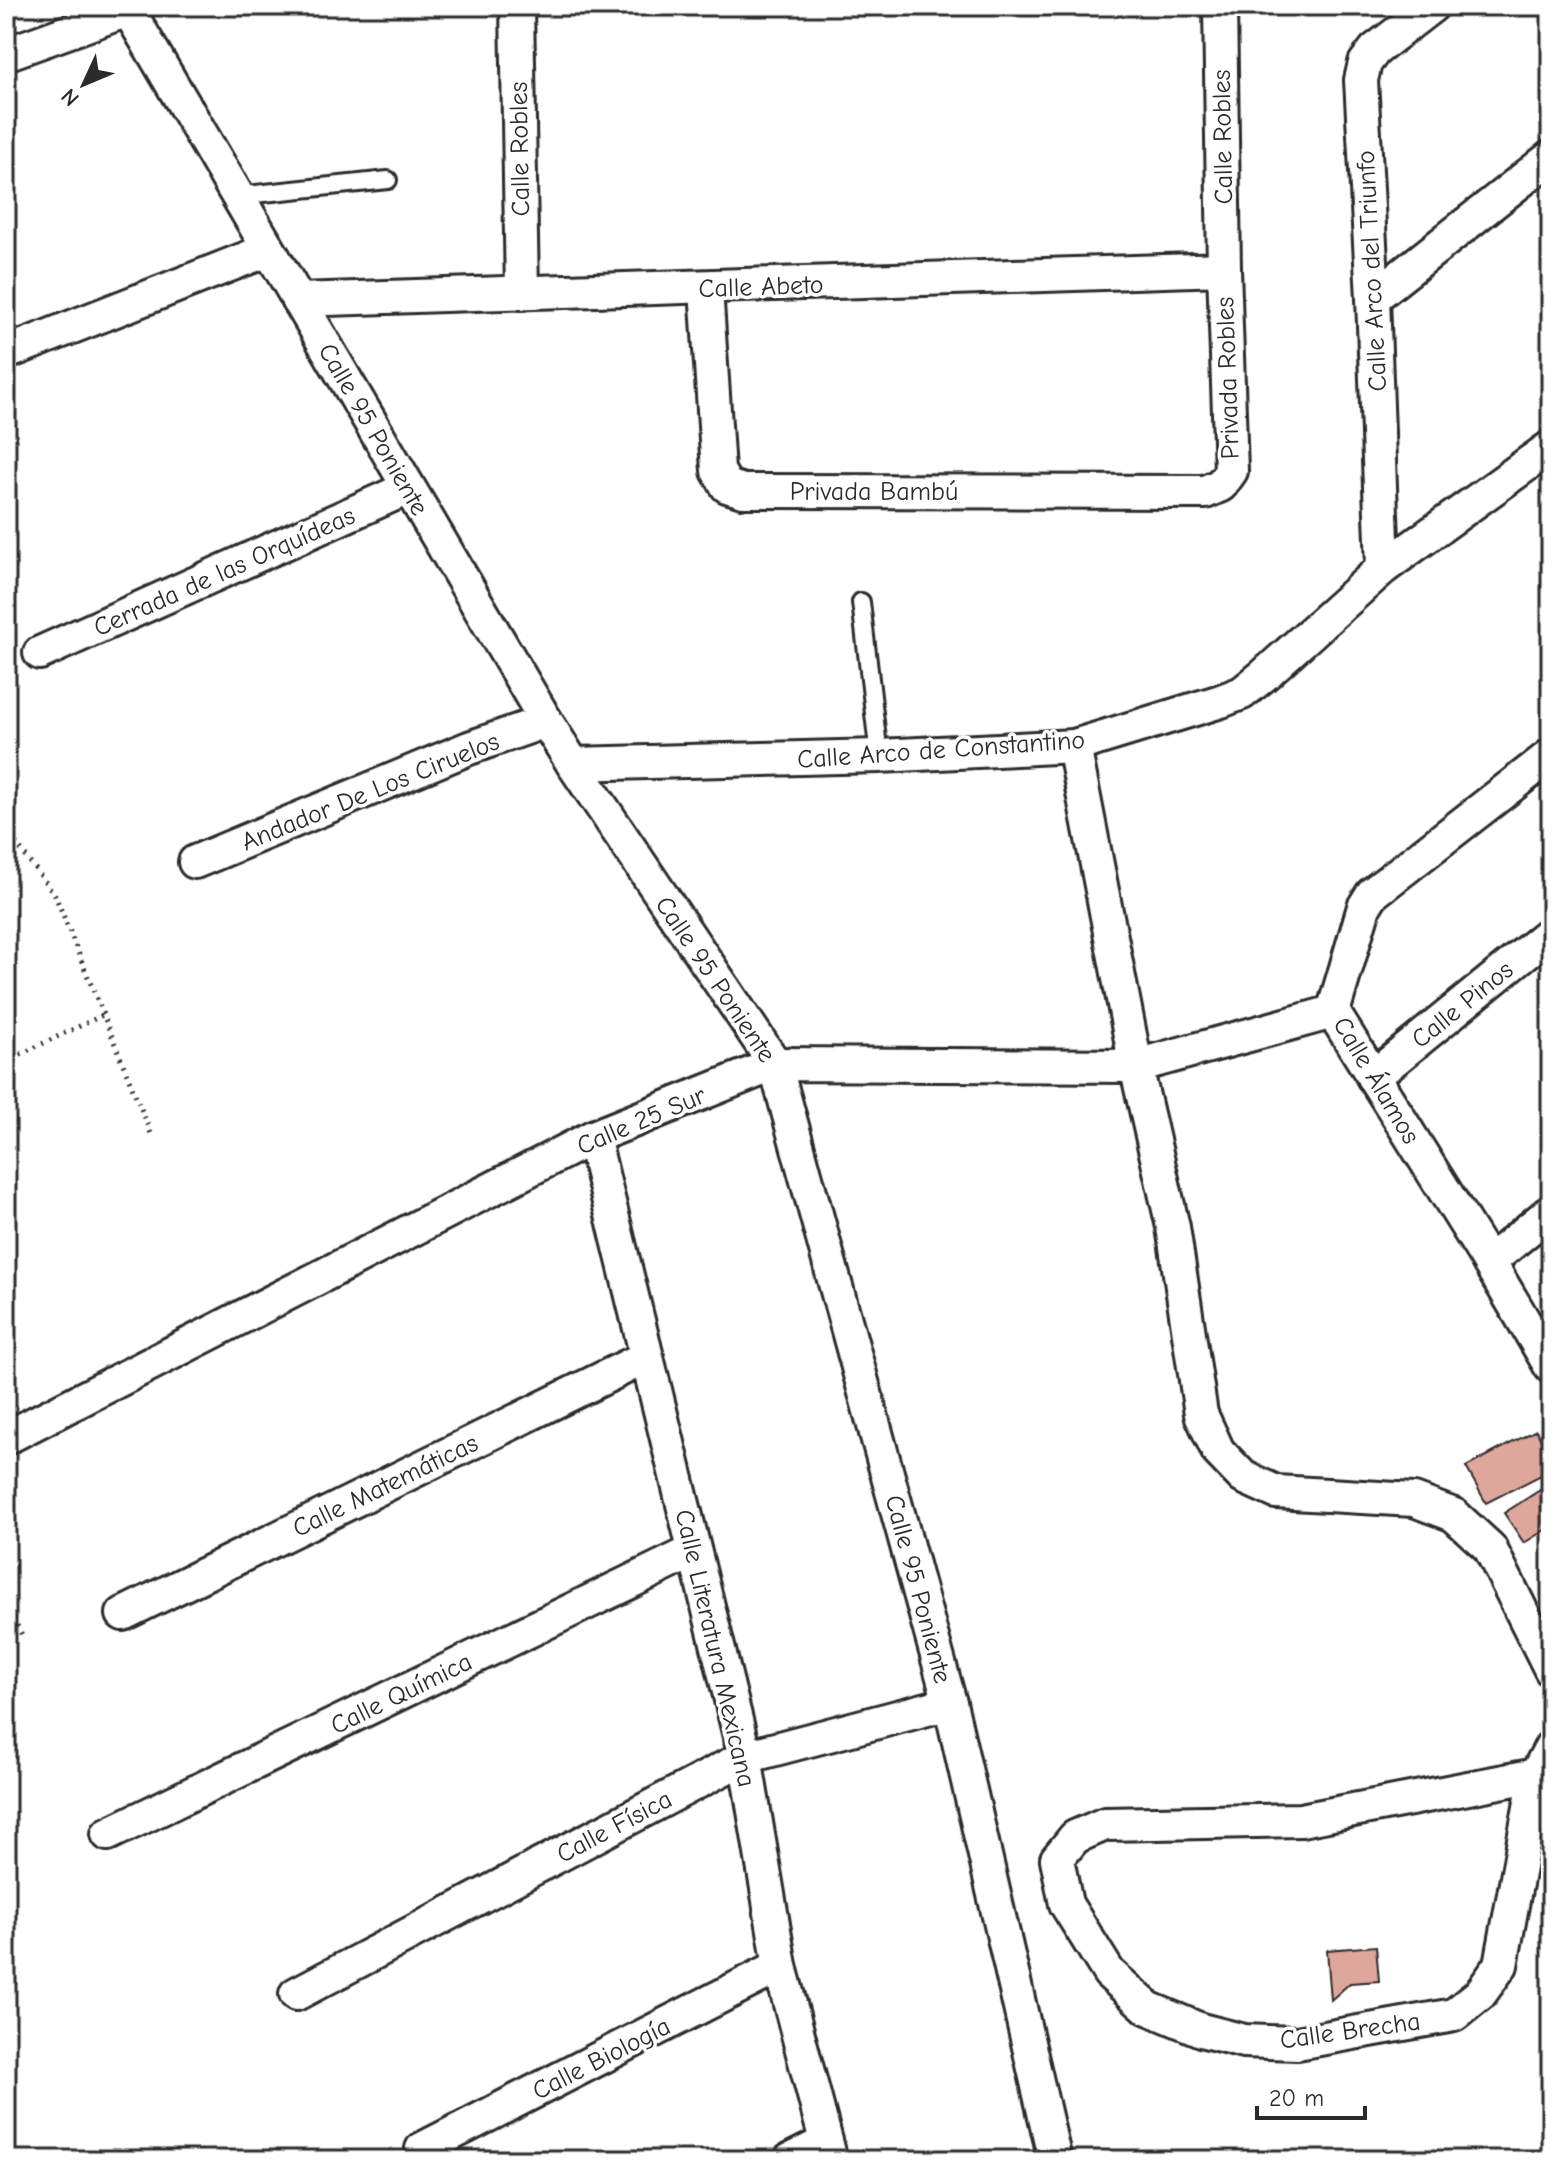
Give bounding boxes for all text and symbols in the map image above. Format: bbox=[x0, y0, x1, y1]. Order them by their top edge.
north arrow bbox=[44, 44, 124, 124]
street label: Calle Robles bbox=[1207, 69, 1239, 205]
street label: Calle Robles bbox=[504, 81, 536, 217]
text: N bbox=[56, 83, 85, 111]
street label: Calle Arco del Triunfo bbox=[1351, 150, 1393, 392]
street label: Calle Abeto bbox=[698, 270, 824, 304]
street label: Privada Robles bbox=[1210, 296, 1246, 460]
street label: Calle 95 Poniente bbox=[312, 338, 435, 521]
street label: Privada Bambú bbox=[790, 477, 958, 507]
street label: Cerrada de las Orquídeas bbox=[89, 501, 360, 643]
street label: Calle Arco de Constantino bbox=[796, 725, 1086, 775]
street label: Andador De Los Ciruelos bbox=[237, 726, 504, 857]
street label: Calle 95 Poniente bbox=[649, 891, 782, 1068]
street label: Calle Pinos bbox=[1406, 955, 1519, 1055]
street label: Calle Álamos bbox=[1327, 1011, 1427, 1149]
street label: Calle 25 Sur bbox=[573, 1080, 711, 1161]
street label: Calle Matemáticas bbox=[288, 1428, 483, 1544]
street label: Calle 95 Poniente bbox=[878, 1492, 958, 1687]
street label: Calle Literatura Mexicana bbox=[668, 1507, 762, 1790]
street label: Calle Química bbox=[326, 1647, 477, 1741]
street label: Calle Física bbox=[552, 1784, 677, 1870]
street label: Calle Brecha bbox=[1278, 2006, 1422, 2056]
street label: Calle Biología bbox=[527, 2011, 675, 2106]
scale bar bbox=[1257, 2070, 1365, 2120]
text: 20 m bbox=[1269, 2084, 1324, 2112]

